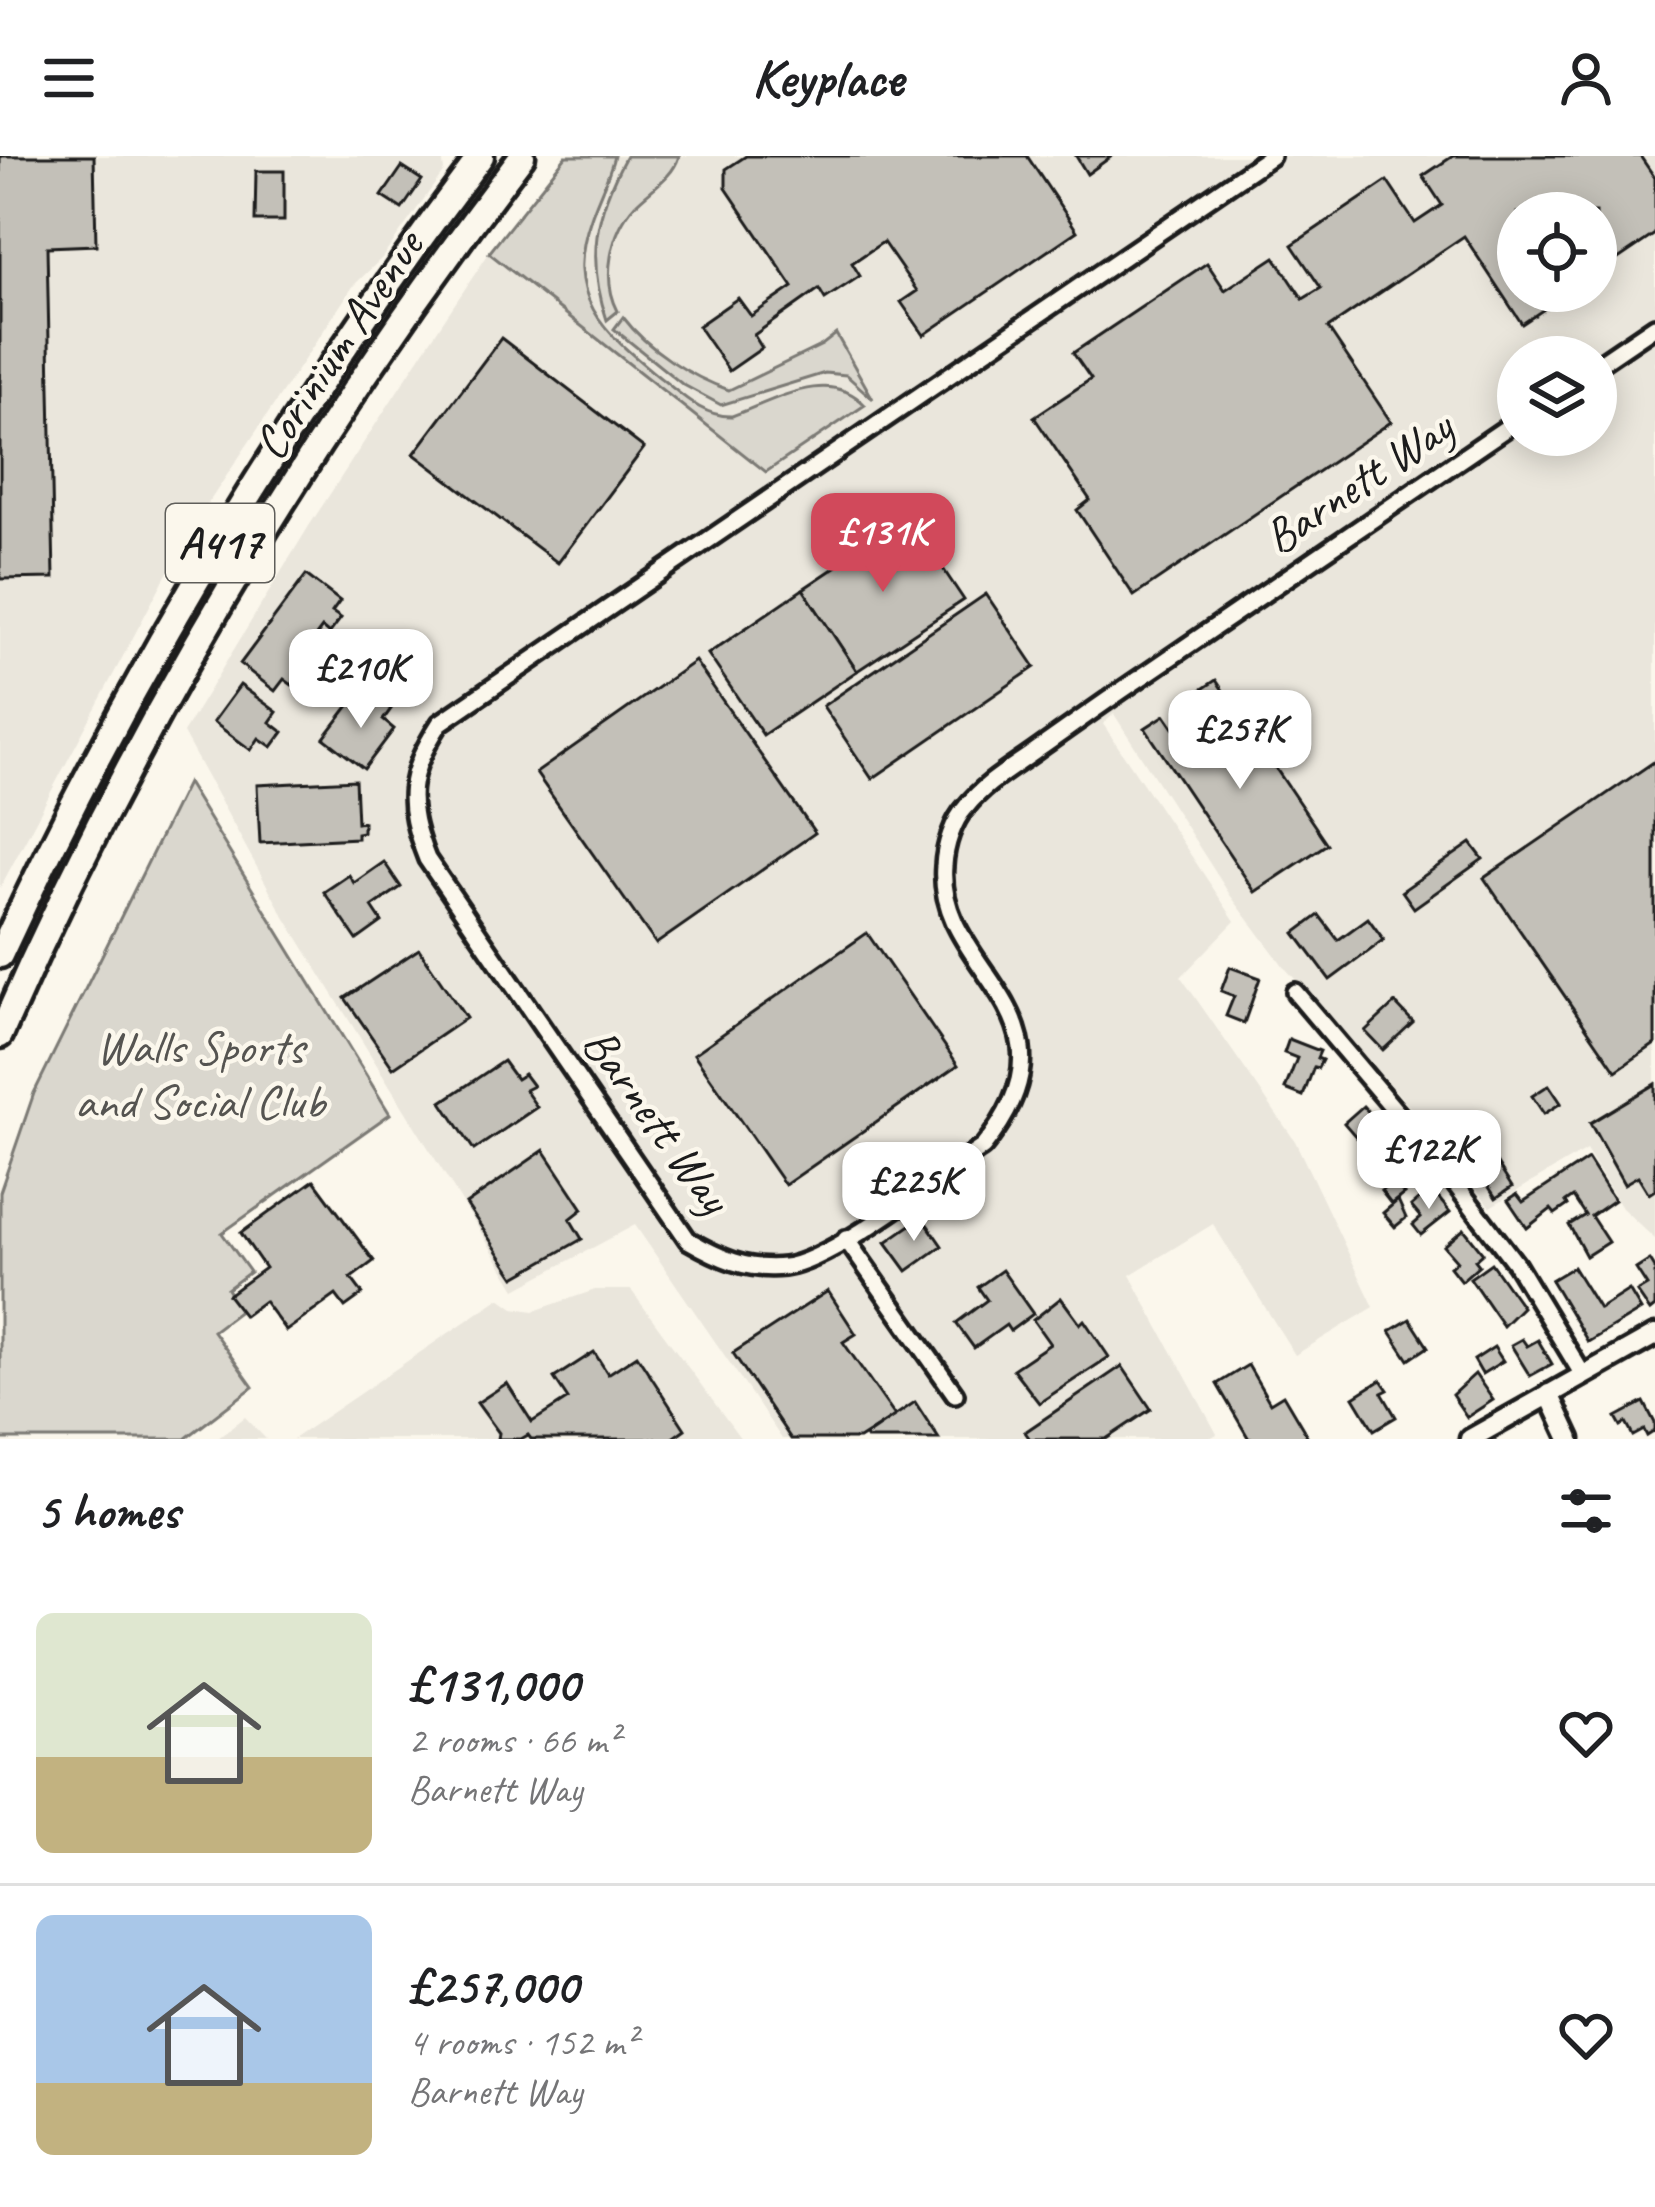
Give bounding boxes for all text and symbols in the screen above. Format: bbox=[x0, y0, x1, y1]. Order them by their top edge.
text: Keyplace bbox=[752, 44, 903, 112]
icon: menu bbox=[36, 45, 102, 111]
icon: person bbox=[1553, 45, 1619, 111]
map controls bbox=[1497, 192, 1617, 456]
button: locate bbox=[1497, 192, 1617, 312]
street label: Corinium Avenue bbox=[240, 216, 438, 471]
button: layers bbox=[1497, 336, 1617, 456]
street label: Barnett Way bbox=[1252, 395, 1467, 567]
pin: £131K bbox=[799, 493, 967, 595]
road number: A417 bbox=[166, 504, 274, 582]
text: £131K bbox=[838, 507, 928, 556]
pin: £210K bbox=[277, 629, 445, 731]
text: £210K bbox=[316, 643, 406, 692]
pin: £257K bbox=[1156, 690, 1324, 792]
text: £257K bbox=[1195, 704, 1285, 753]
street label: Barnett Way bbox=[570, 1016, 746, 1227]
park label: Walls Sports and Social Club bbox=[75, 1017, 327, 1132]
pin: £122K bbox=[1345, 1110, 1513, 1212]
text: £122K bbox=[1384, 1124, 1474, 1173]
pin: £225K bbox=[830, 1142, 998, 1244]
text: £225K bbox=[869, 1156, 959, 1205]
icon: filters bbox=[1553, 1478, 1619, 1544]
text: 5 homes bbox=[36, 1479, 179, 1543]
text: £131,000 bbox=[408, 1652, 579, 1716]
icon: home bbox=[132, 1661, 276, 1805]
icon: heart bbox=[1553, 1700, 1619, 1766]
text: 2 rooms · 66 m² bbox=[408, 1716, 619, 1765]
text: Barnett Way bbox=[408, 1765, 582, 1814]
text: £257,000 bbox=[408, 1954, 578, 2018]
icon: home bbox=[132, 1963, 276, 2107]
icon: heart bbox=[1553, 2002, 1619, 2068]
text: 4 rooms · 152 m² bbox=[408, 2018, 636, 2067]
text: Barnett Way bbox=[408, 2067, 582, 2116]

